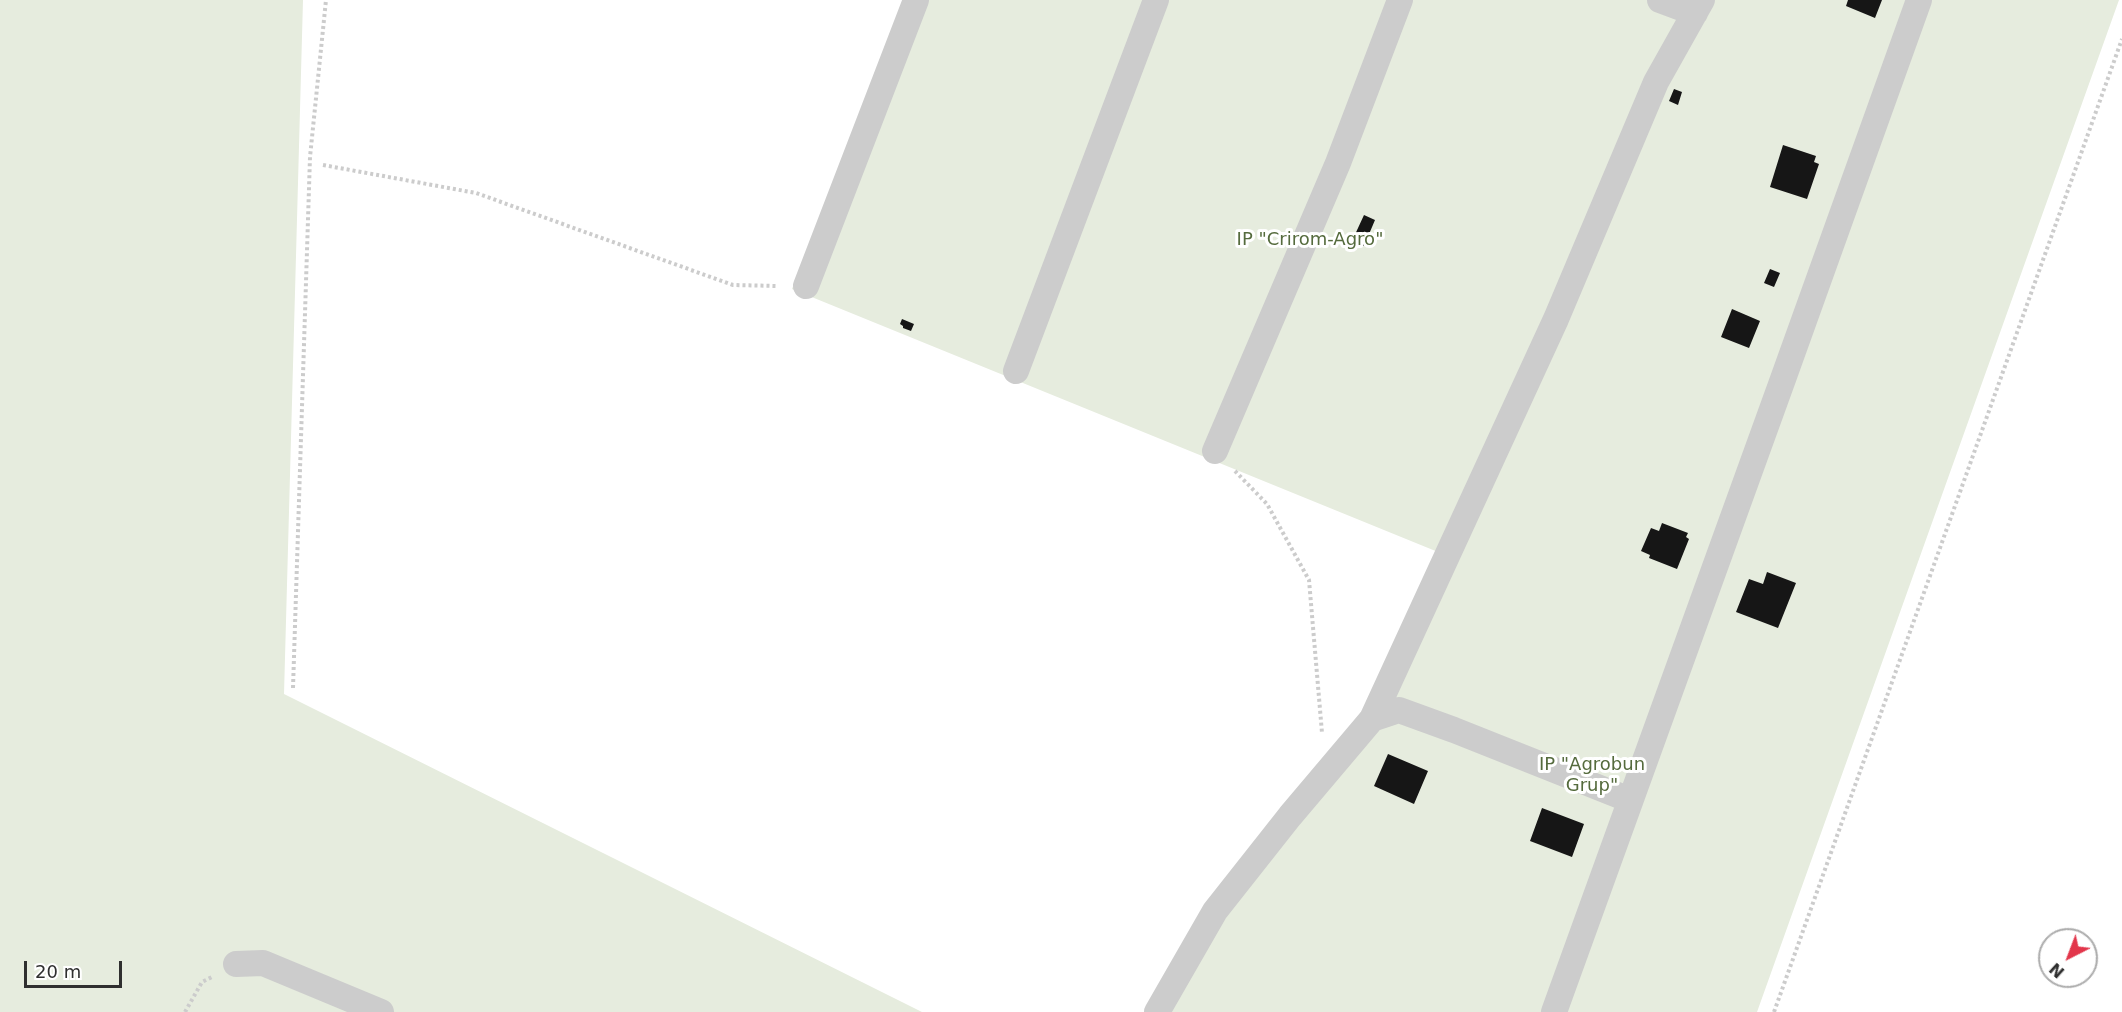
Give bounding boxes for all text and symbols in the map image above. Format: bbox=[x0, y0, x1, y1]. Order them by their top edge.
park label: IP "Crirom-Agro" bbox=[1237, 229, 1383, 251]
park label: IP "Agrobun Grup" bbox=[1539, 754, 1645, 796]
north arrow bbox=[2038, 928, 2098, 988]
scale bar bbox=[27, 949, 124, 987]
text: N bbox=[2046, 959, 2068, 982]
text: 20 m bbox=[35, 961, 81, 982]

